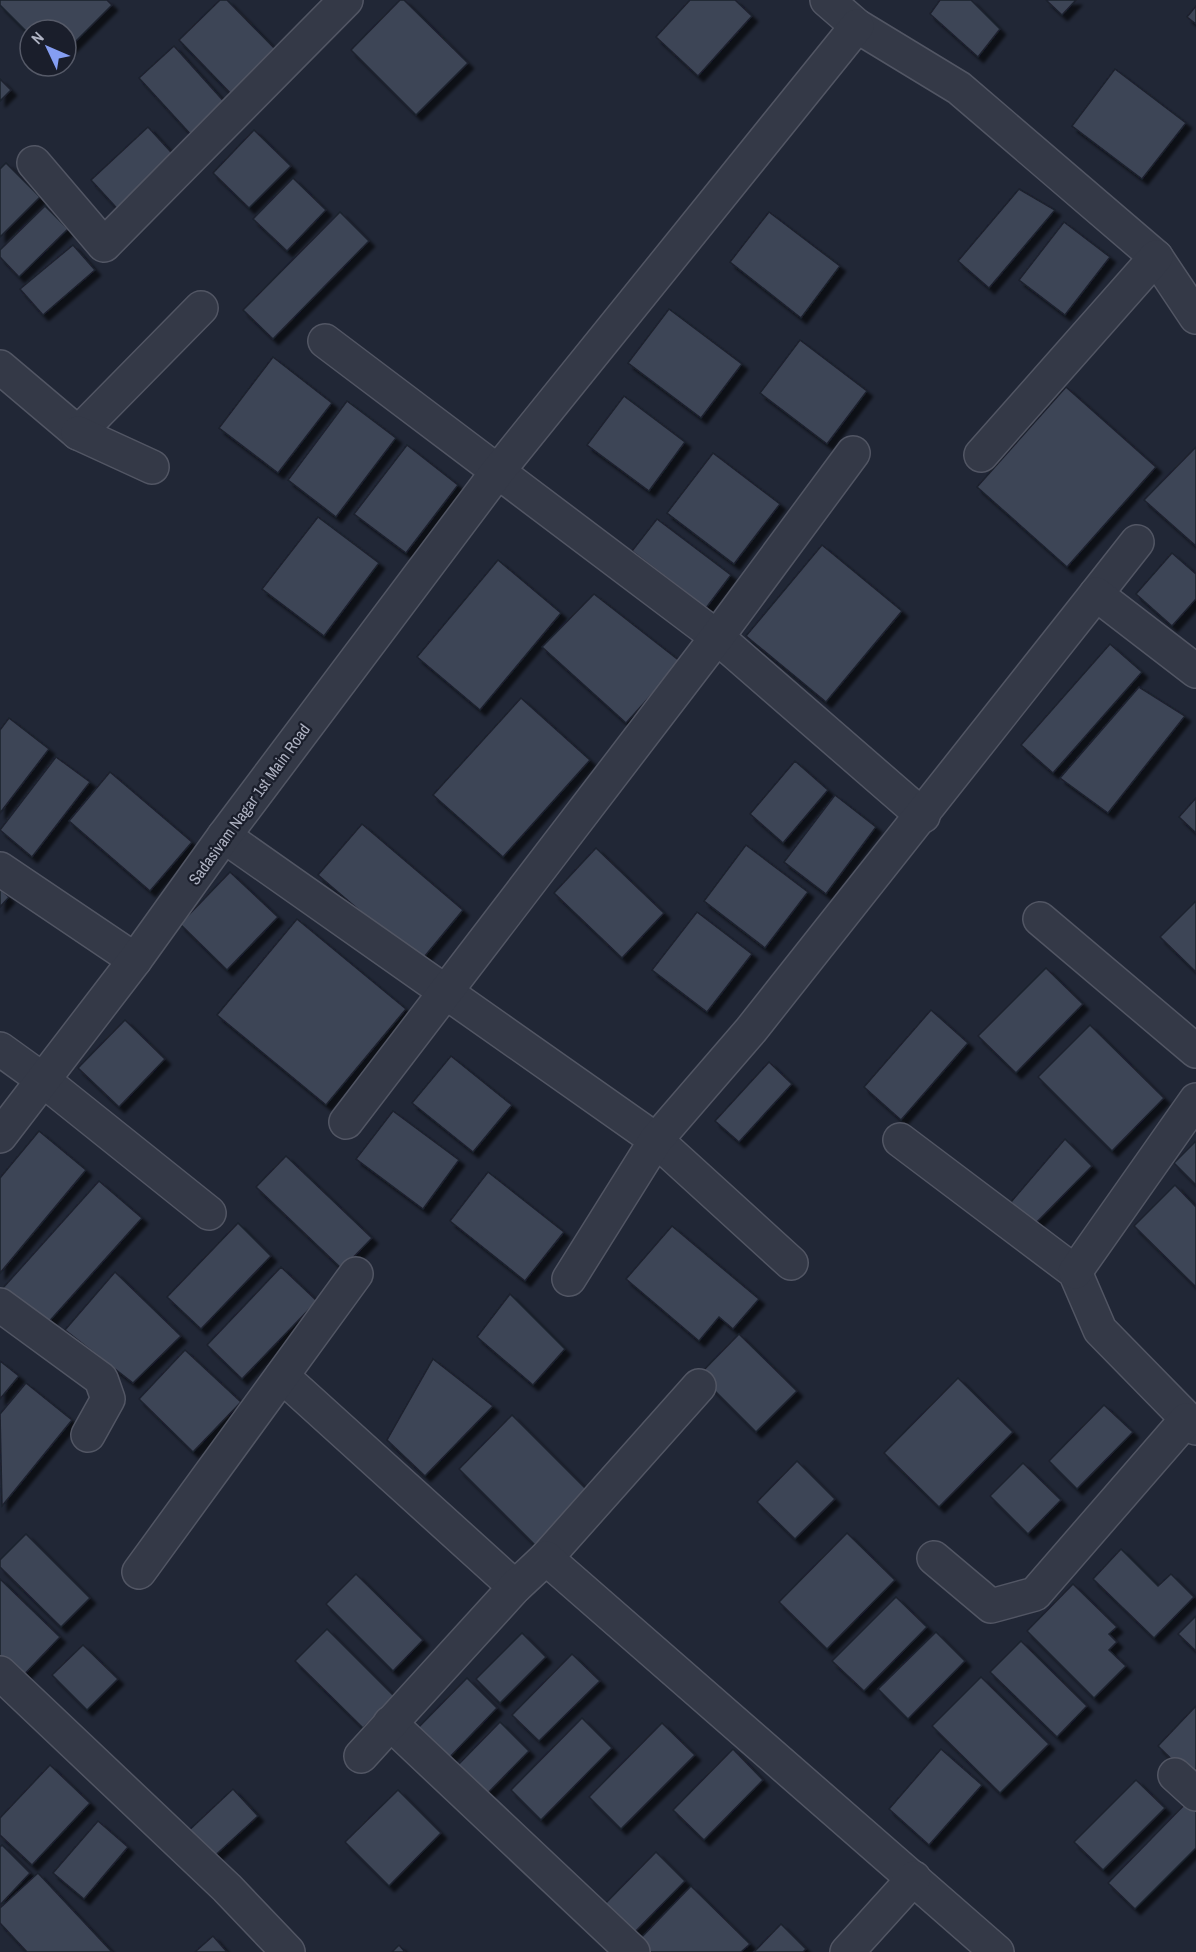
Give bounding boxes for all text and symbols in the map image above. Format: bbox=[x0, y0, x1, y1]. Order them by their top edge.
north arrow bbox=[18, 18, 78, 78]
text: N bbox=[26, 27, 48, 49]
street label: Sadasivam Nagar 1st Main Road bbox=[183, 719, 315, 889]

